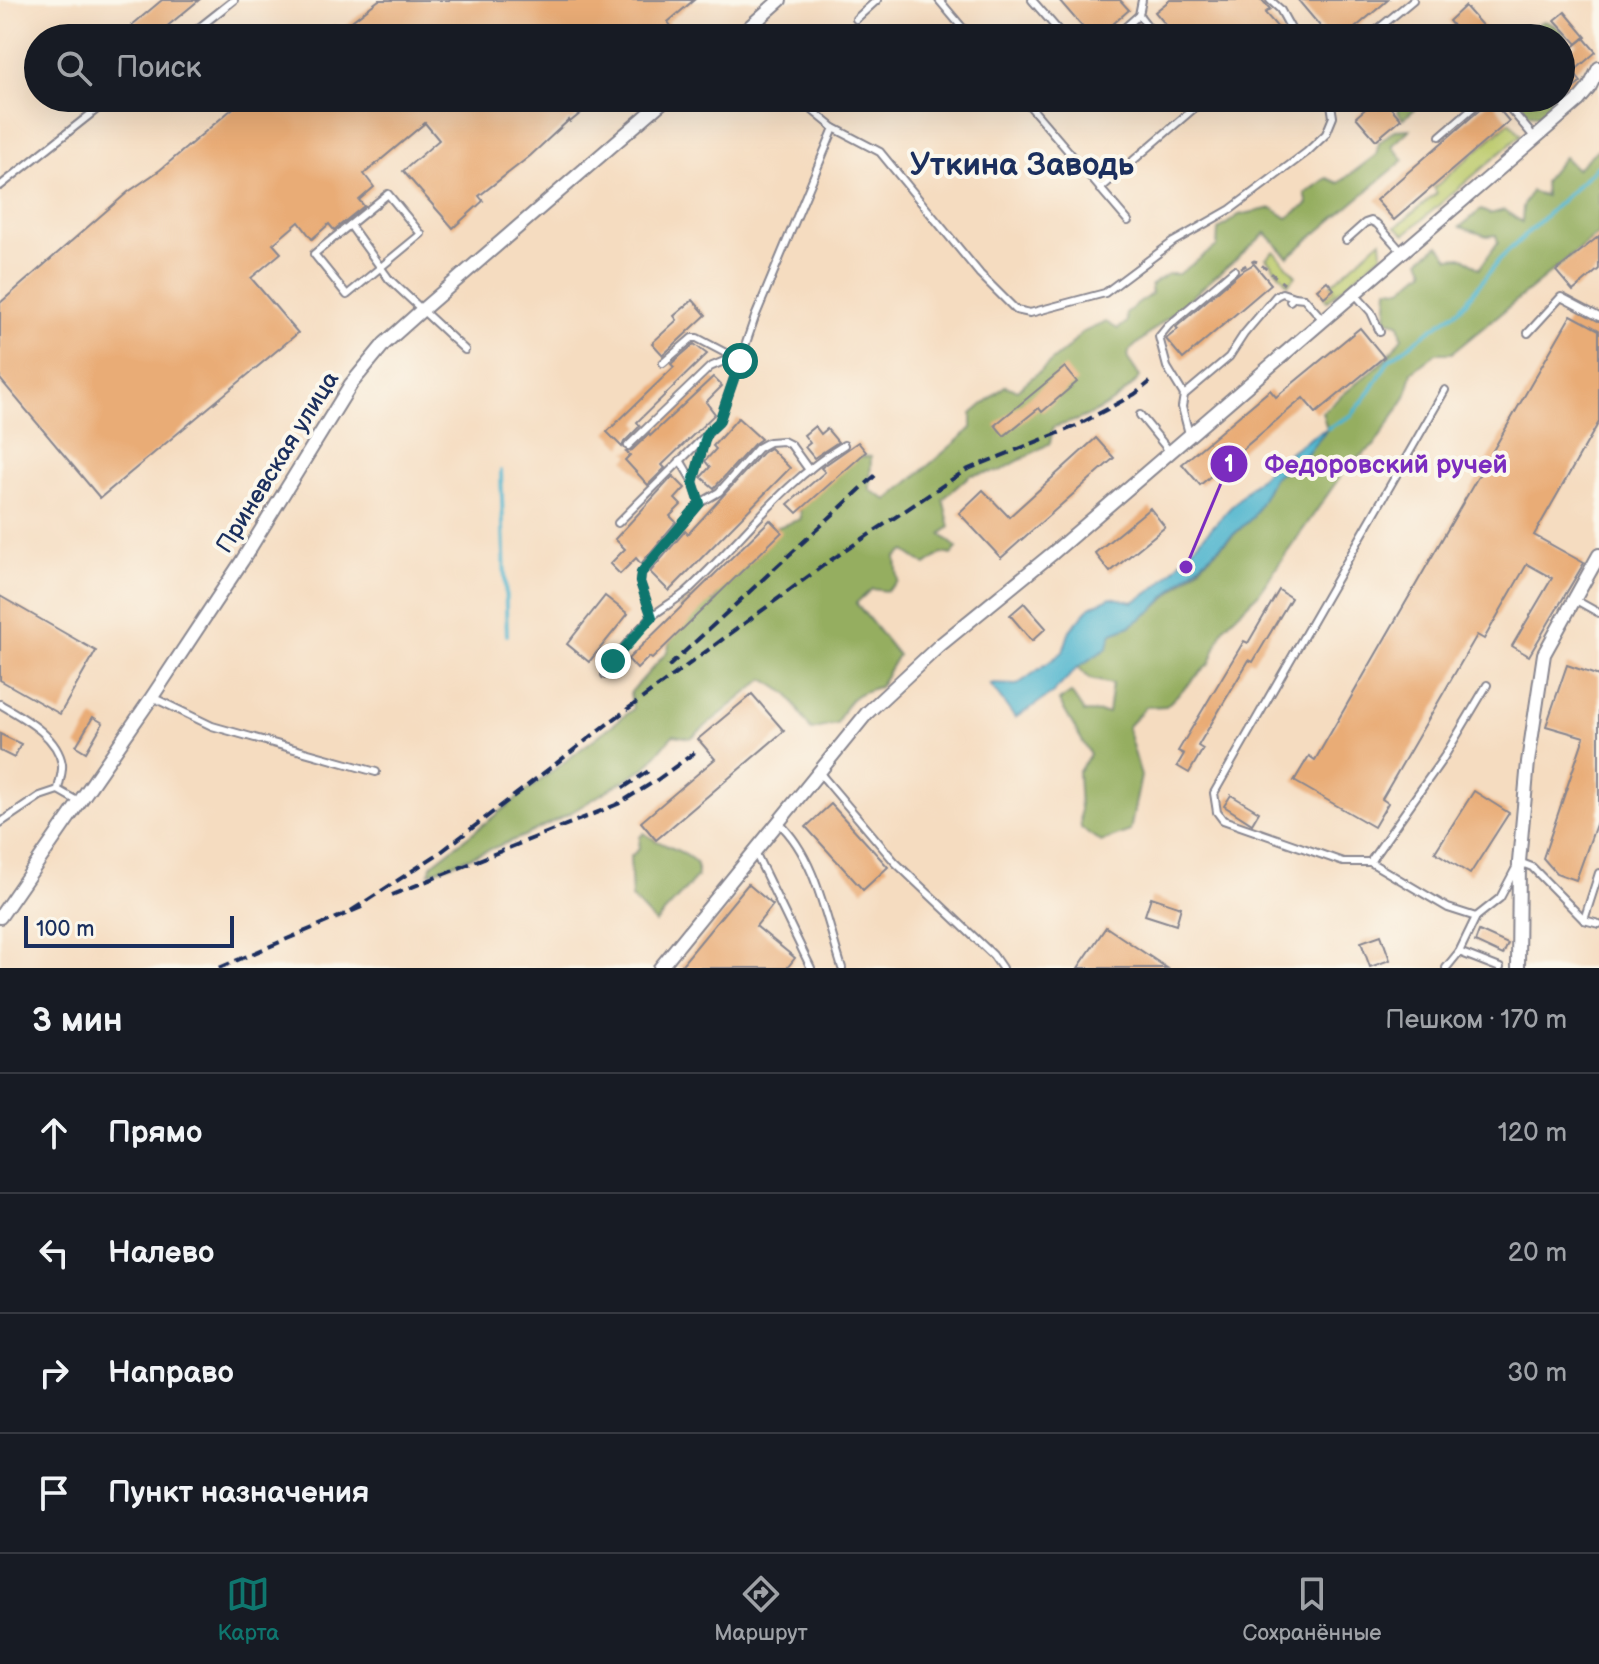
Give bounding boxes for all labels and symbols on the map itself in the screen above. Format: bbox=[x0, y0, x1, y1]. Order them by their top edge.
district label: Уткина Заводь bbox=[910, 146, 1135, 185]
route start bbox=[722, 343, 758, 379]
street label: Приневская улица bbox=[210, 366, 345, 559]
callout: Федоровский ручей bbox=[1209, 439, 1524, 489]
text: 1 bbox=[1224, 450, 1234, 479]
text: Федоровский ручей bbox=[1265, 450, 1507, 481]
route end bbox=[595, 643, 631, 679]
scale bar bbox=[24, 912, 234, 948]

